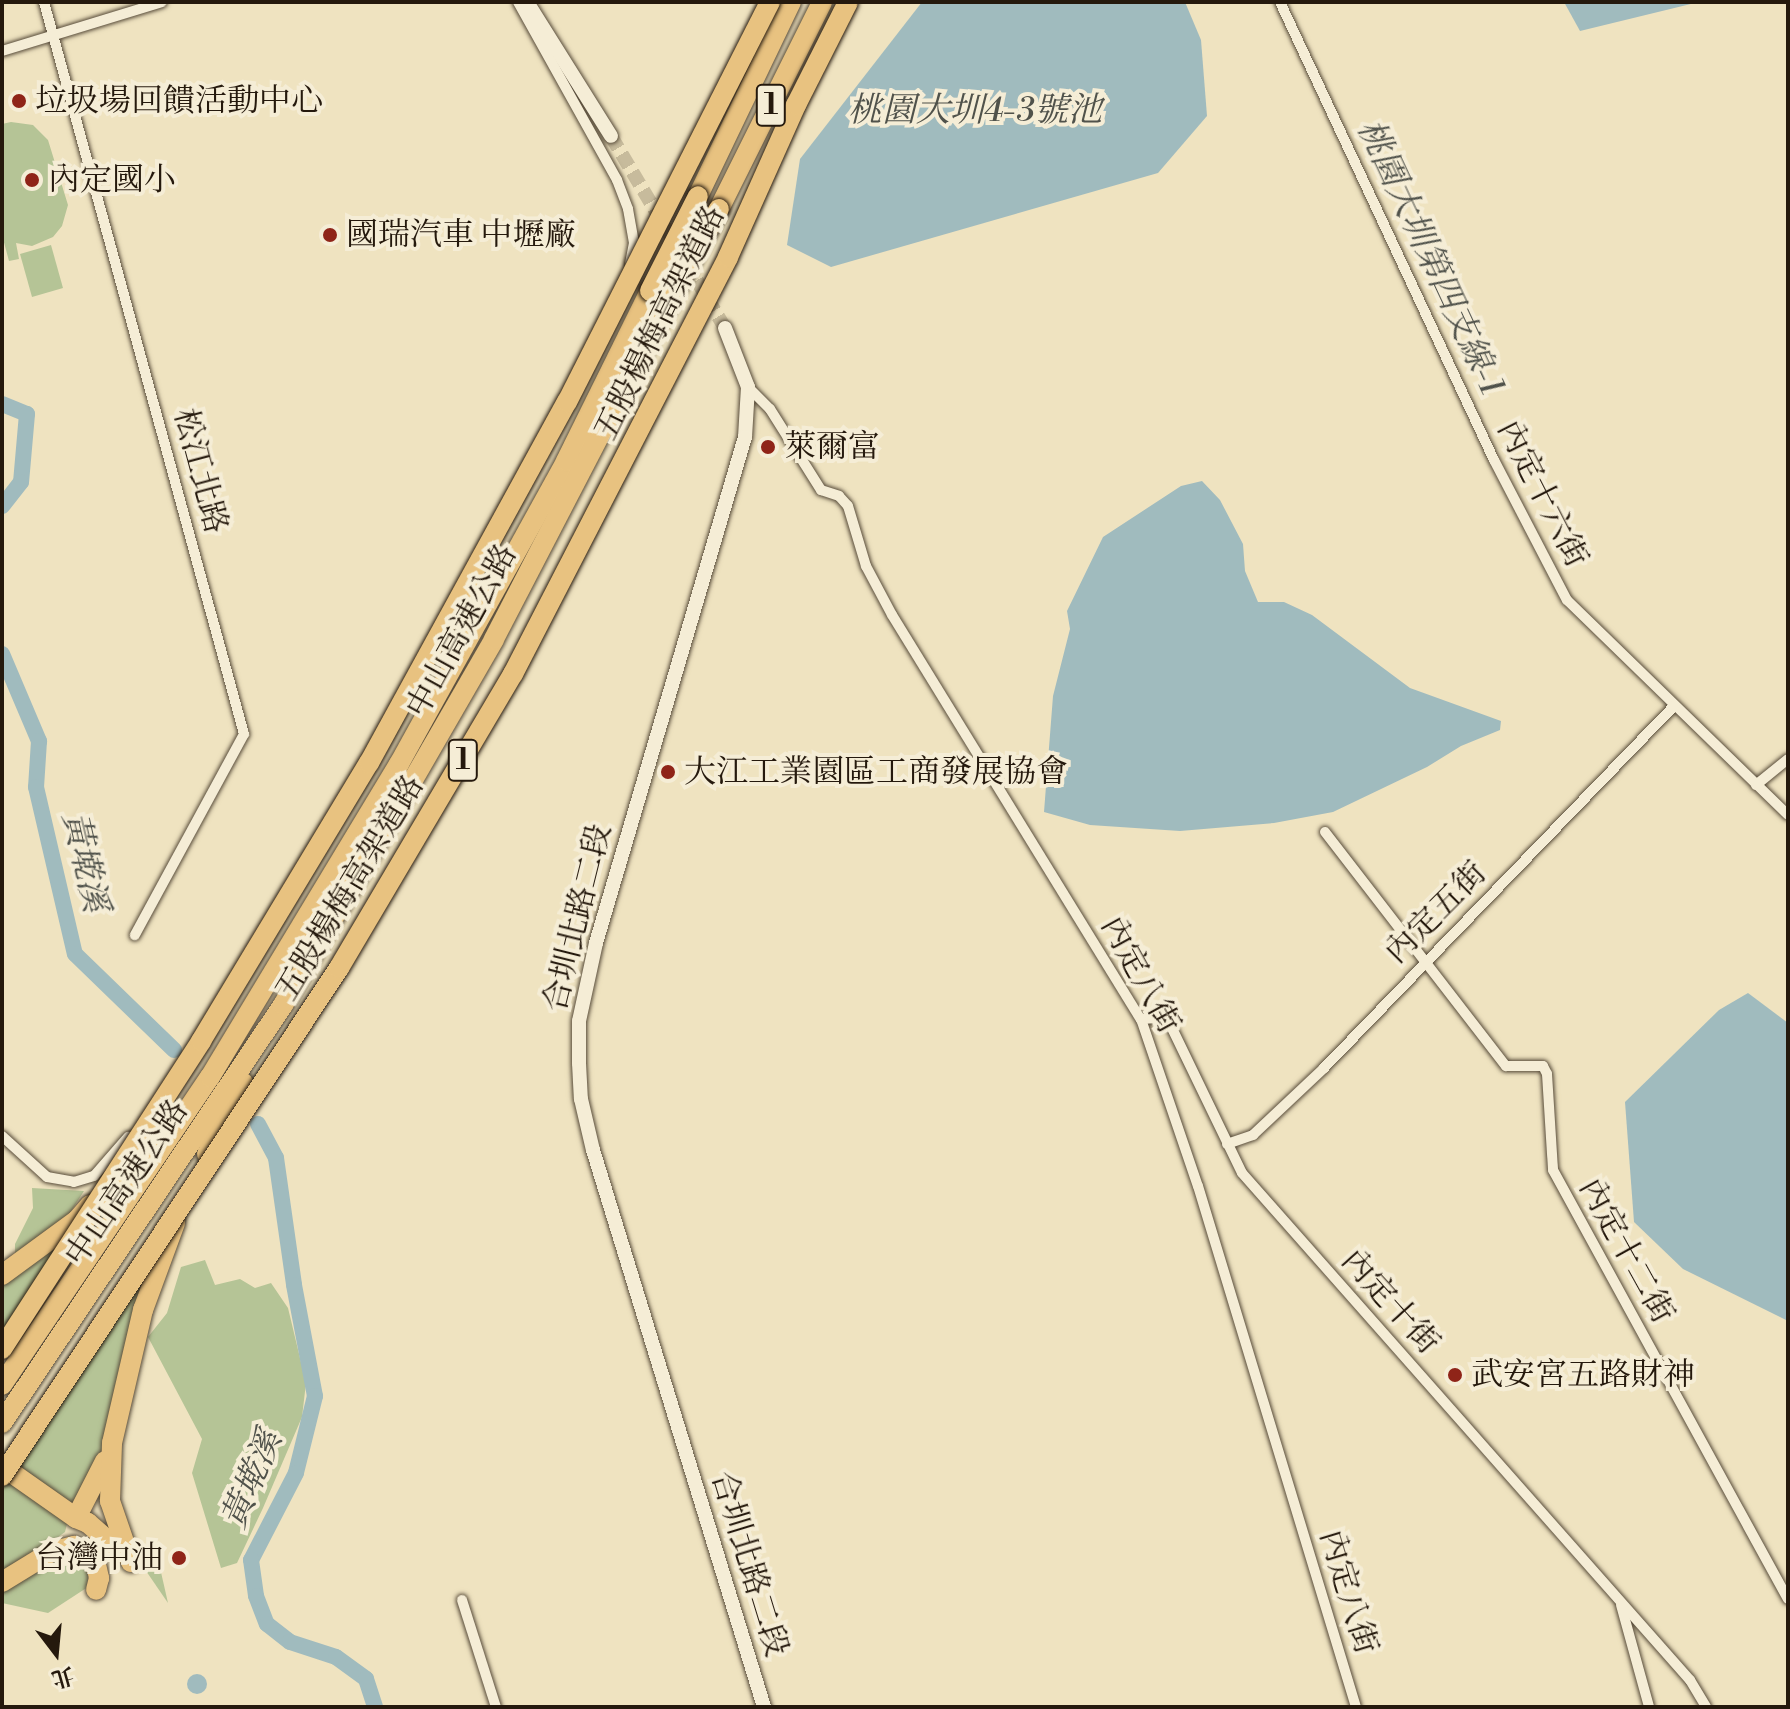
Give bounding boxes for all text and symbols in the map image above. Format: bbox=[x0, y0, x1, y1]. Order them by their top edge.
road number: 1 bbox=[755, 79, 787, 131]
place label: 垃圾場回饋活動中心 bbox=[35, 82, 323, 120]
marker: 垃圾場回饋活動中心 bbox=[10, 92, 28, 110]
water label: 桃園大圳4-3號池 bbox=[848, 92, 1102, 132]
water label: 桃園大圳第四支線-1 bbox=[1348, 113, 1510, 401]
place label: 內定國小 bbox=[48, 161, 176, 199]
marker: 內定國小 bbox=[23, 171, 41, 189]
street label: 五股楊梅高架道路 bbox=[587, 200, 733, 446]
place label: 國瑞汽車 中壢廠 bbox=[346, 216, 577, 254]
marker: 國瑞汽車 中壢廠 bbox=[321, 226, 339, 244]
street label: 松江北路 bbox=[165, 404, 235, 538]
street label: 內定十六街 bbox=[1489, 414, 1595, 574]
place label: 萊爾富 bbox=[784, 428, 880, 466]
marker: 萊爾富 bbox=[759, 438, 777, 456]
street label: 中山高速公路 bbox=[399, 538, 525, 724]
road number: 1 bbox=[447, 734, 479, 786]
place label: 大江工業園區工商發展協會 bbox=[684, 753, 1068, 791]
marker: 大江工業園區工商發展協會 bbox=[659, 763, 677, 781]
street label: 五股楊梅高架道路 bbox=[268, 768, 432, 1008]
water label: 黃墘溪 bbox=[53, 808, 115, 916]
street label: 合圳北路二段 bbox=[536, 820, 620, 1016]
street label: 內定五街 bbox=[1377, 854, 1495, 972]
street label: 內定八街 bbox=[1092, 910, 1188, 1040]
street label: 中山高速公路 bbox=[57, 1093, 197, 1273]
street label: 內定十二街 bbox=[1570, 1172, 1682, 1330]
street label: 內定十街 bbox=[1333, 1242, 1447, 1362]
place label: 武安宮五路財神 bbox=[1471, 1356, 1695, 1394]
marker: 武安宮五路財神 bbox=[1446, 1366, 1464, 1384]
water label: 黃墘溪 bbox=[214, 1425, 292, 1535]
street label: 合圳北路二段 bbox=[703, 1467, 795, 1661]
street label: 內定八街 bbox=[1311, 1525, 1385, 1659]
place label: 台灣中油 bbox=[35, 1539, 163, 1577]
marker: 台灣中油 bbox=[170, 1549, 188, 1567]
north arrow bbox=[16, 1613, 96, 1693]
text: 北 bbox=[48, 1661, 77, 1693]

